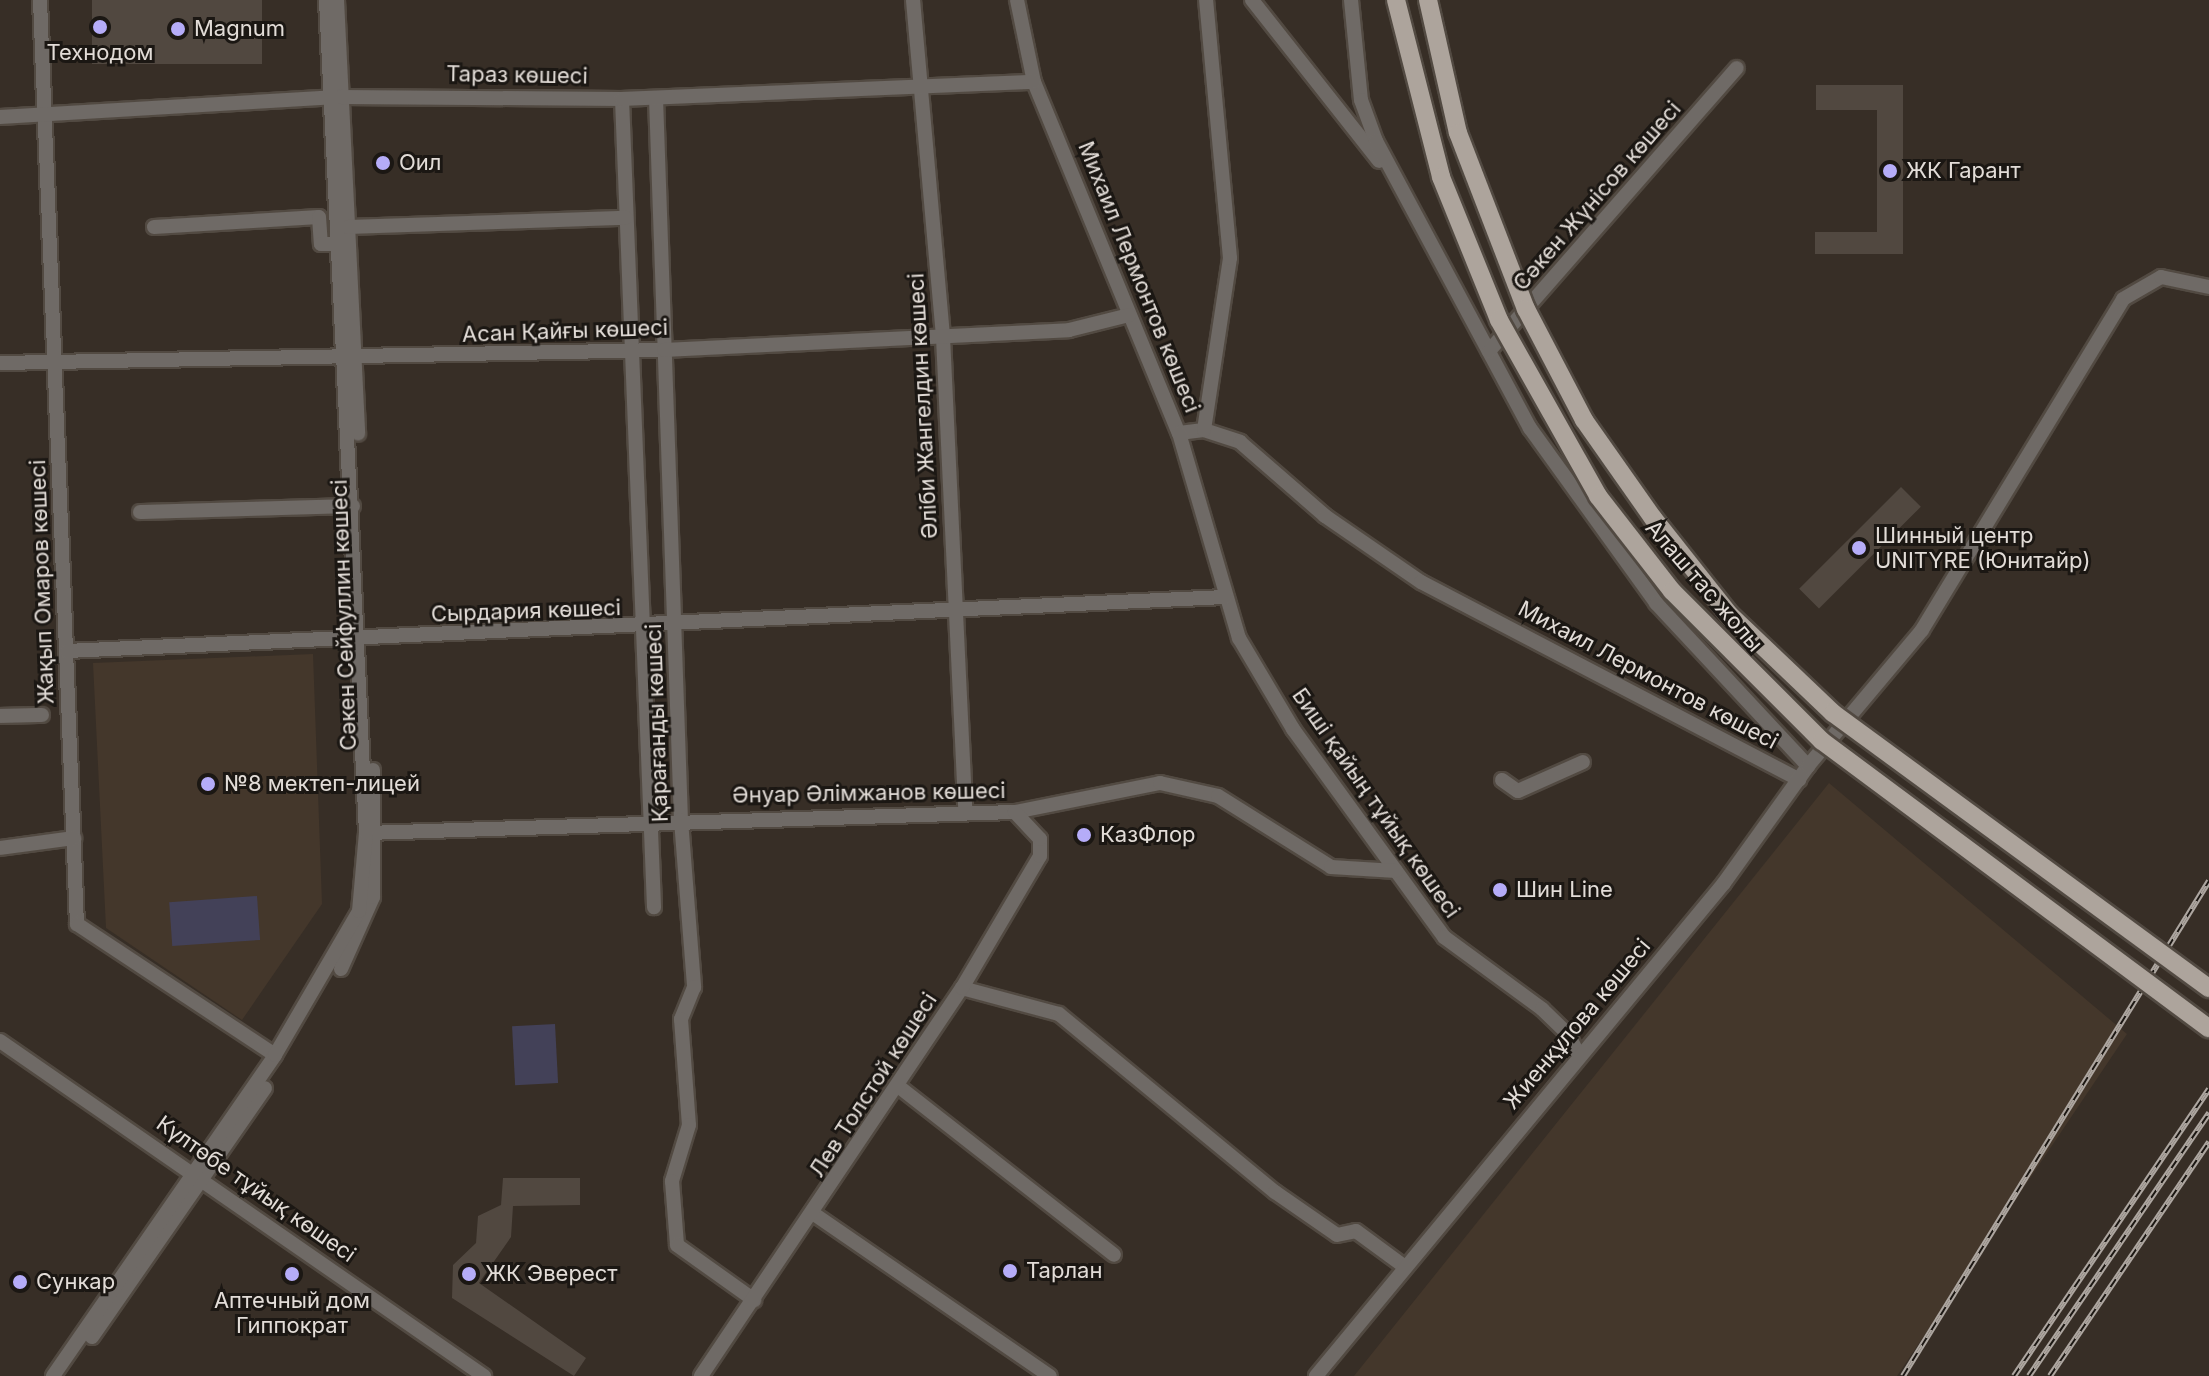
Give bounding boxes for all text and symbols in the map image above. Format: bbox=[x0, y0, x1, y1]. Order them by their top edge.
place label: Magnum bbox=[194, 16, 285, 42]
marker: Технодом bbox=[91, 18, 109, 36]
marker: Magnum bbox=[169, 20, 187, 38]
place label: Технодом bbox=[47, 40, 153, 66]
street label: Тараз көшесі bbox=[446, 61, 588, 89]
street label: Сәкен Жүнісов көшесі bbox=[1508, 96, 1686, 296]
street label: Михаил Лермонтов көшесі bbox=[1072, 138, 1206, 416]
place label: Оил bbox=[399, 150, 441, 176]
marker: Оил bbox=[374, 154, 392, 172]
place label: ЖК Гарант bbox=[1906, 158, 2021, 184]
marker: ЖК Гарант bbox=[1881, 162, 1899, 180]
street label: Әліби Жангелдин көшесі bbox=[903, 272, 943, 540]
street label: Асан Қайғы көшесі bbox=[462, 314, 668, 348]
street label: Жақып Омаров көшесі bbox=[25, 459, 59, 705]
street label: Сәкен Сейфуллин көшесі bbox=[326, 479, 362, 751]
street label: Алаш тас жолы bbox=[1640, 515, 1768, 657]
place label: Шинный центр UNITYRE (Юнитайр) bbox=[1875, 522, 2090, 574]
marker: Шинный центр UNITYRE (Юнитайр) bbox=[1850, 539, 1868, 557]
street label: Сырдария көшесі bbox=[430, 594, 622, 628]
street label: Михаил Лермонтов көшесі bbox=[1514, 595, 1782, 755]
street label: Қарағанды көшесі bbox=[640, 623, 674, 823]
street label: Биші қайың тұйық көшесі bbox=[1286, 683, 1466, 923]
place label: №8 мектеп-лицей bbox=[224, 771, 420, 797]
marker: №8 мектеп-лицей bbox=[199, 775, 217, 793]
street label: Әнуар Әлімжанов көшесі bbox=[732, 777, 1006, 809]
place label: КазФлор bbox=[1100, 822, 1196, 848]
marker: КазФлор bbox=[1075, 826, 1093, 844]
place label: Шин Line bbox=[1516, 877, 1613, 903]
marker: Шин Line bbox=[1491, 881, 1509, 899]
street label: Жиенқұлова көшесі bbox=[1498, 934, 1656, 1114]
street label: Лев Толстой көшесі bbox=[804, 988, 942, 1182]
street label: Күлтөбе тұйық көшесі bbox=[151, 1110, 361, 1268]
place label: Тарлан bbox=[1026, 1258, 1102, 1284]
place label: ЖК Эверест bbox=[485, 1261, 618, 1287]
marker: Тарлан bbox=[1001, 1262, 1019, 1280]
marker: Аптечный дом Гиппократ bbox=[283, 1265, 301, 1283]
marker: ЖК Эверест bbox=[460, 1265, 478, 1283]
place label: Сункар bbox=[36, 1269, 115, 1295]
marker: Сункар bbox=[11, 1273, 29, 1291]
place label: Аптечный дом Гиппократ bbox=[214, 1287, 370, 1338]

